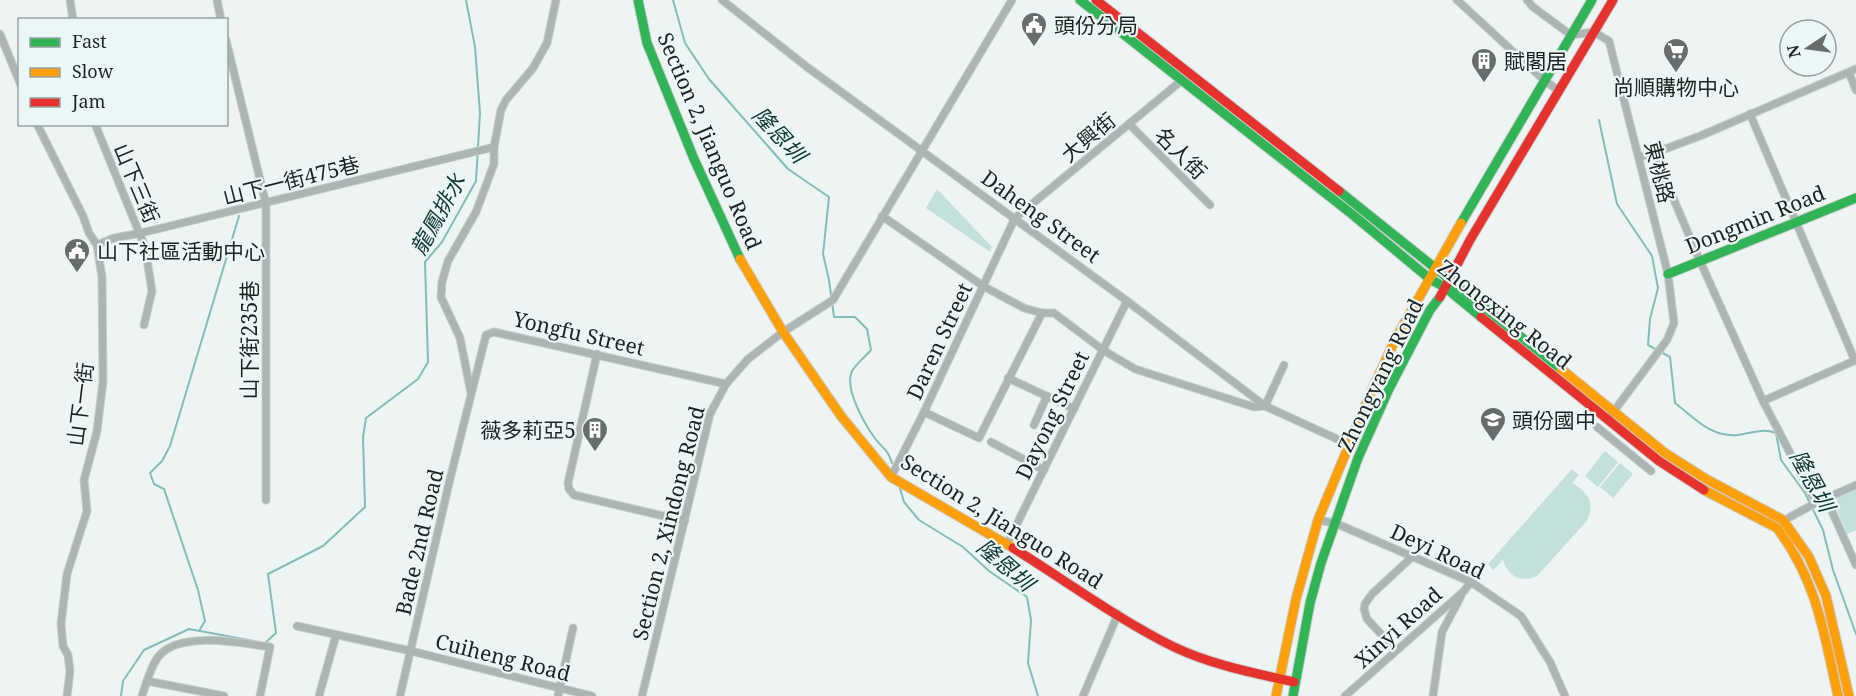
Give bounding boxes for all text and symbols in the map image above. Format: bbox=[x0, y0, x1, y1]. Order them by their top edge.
public building icon: 頭份分局 bbox=[1019, 10, 1049, 48]
place label: 頭份分局 bbox=[1054, 11, 1138, 39]
legend bbox=[18, 18, 228, 126]
north arrow bbox=[1778, 18, 1838, 78]
street label: Section 2, Jianguo Road bbox=[652, 28, 768, 254]
text: Fast bbox=[72, 29, 107, 53]
supermarket icon: 尚順購物中心 bbox=[1661, 36, 1691, 74]
text: N bbox=[1781, 42, 1806, 60]
building icon: 賦閣居 bbox=[1469, 46, 1499, 84]
place label: 賦閣居 bbox=[1504, 47, 1567, 75]
text: Slow bbox=[72, 59, 114, 83]
place label: 尚順購物中心 bbox=[1613, 73, 1739, 101]
text: Jam bbox=[71, 89, 106, 113]
water label: 隆恩圳 bbox=[747, 100, 816, 171]
street label: 大興街 bbox=[1055, 106, 1121, 168]
street label: 名人街 bbox=[1149, 121, 1213, 185]
street label: 東桃路 bbox=[1639, 138, 1681, 206]
street label: 山下三街 bbox=[108, 139, 166, 227]
street label: 山下一街475巷 bbox=[220, 149, 362, 211]
street label: Daheng Street bbox=[976, 163, 1106, 269]
water label: 龍鳳排水 bbox=[403, 167, 472, 260]
street label: Dongmin Road bbox=[1681, 178, 1829, 260]
public building icon: 山下社區活動中心 bbox=[62, 236, 92, 274]
place label: 山下社區活動中心 bbox=[97, 237, 265, 265]
street label: Zhongxing Road bbox=[1432, 253, 1578, 375]
street label: Daren Street bbox=[900, 278, 978, 404]
street label: 山下街235巷 bbox=[235, 280, 263, 400]
street label: Zhongyang Road bbox=[1331, 294, 1429, 456]
street label: Yongfu Street bbox=[510, 304, 647, 362]
street label: Dayong Street bbox=[1009, 346, 1095, 484]
street label: 山下一街 bbox=[61, 361, 99, 447]
street label: Section 2, Xindong Road bbox=[625, 403, 711, 643]
school or university icon: 頭份國中 bbox=[1478, 405, 1508, 443]
place label: 頭份國中 bbox=[1512, 406, 1596, 434]
building icon: 薇多莉亞5 bbox=[580, 415, 610, 453]
place label: 薇多莉亞5 bbox=[480, 416, 576, 444]
water label: 隆恩圳 bbox=[1784, 444, 1844, 519]
street label: Section 2, Jianguo Road bbox=[896, 447, 1108, 595]
street label: Bade 2nd Road bbox=[389, 466, 449, 618]
street label: Deyi Road bbox=[1386, 517, 1490, 585]
water label: 隆恩圳 bbox=[971, 531, 1043, 599]
street label: Xinyi Road bbox=[1348, 580, 1448, 674]
street label: Cuiheng Road bbox=[432, 627, 574, 687]

